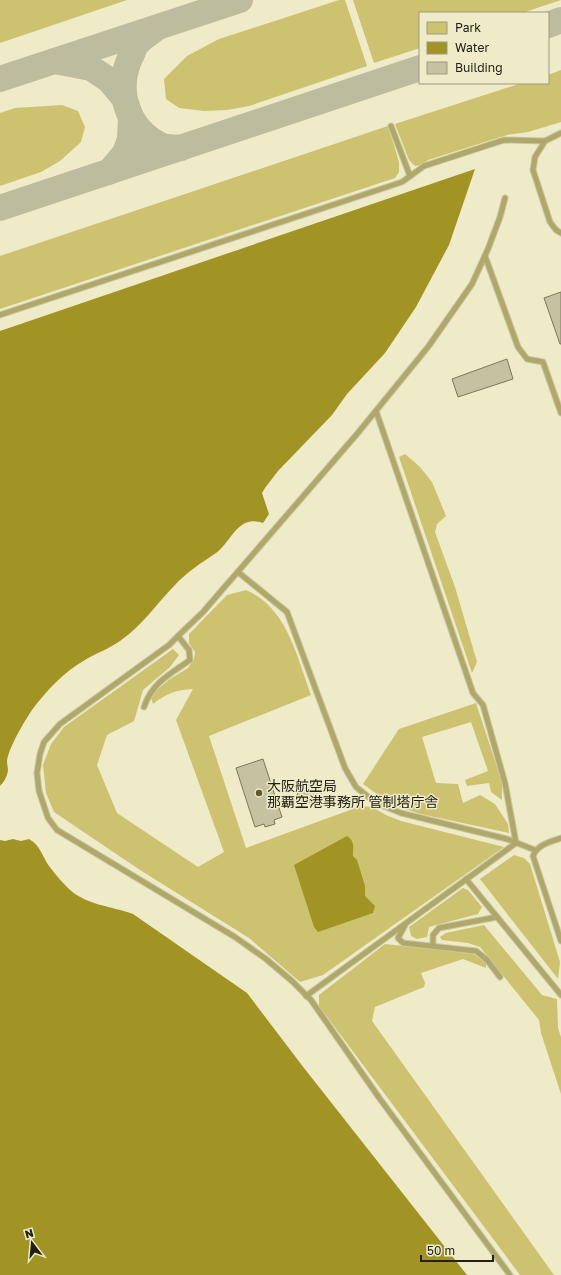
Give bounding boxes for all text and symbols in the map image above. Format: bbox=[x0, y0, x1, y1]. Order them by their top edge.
legend bbox=[419, 12, 549, 84]
text: Park bbox=[455, 20, 481, 35]
text: Water bbox=[455, 40, 489, 55]
text: Building bbox=[455, 60, 503, 75]
place label: 大阪航空局 那覇空港事務所 管制塔庁舎 bbox=[267, 777, 439, 810]
marker: 大阪航空局 那覇空港事務所 管制塔庁舎 bbox=[254, 788, 264, 798]
north arrow bbox=[12, 1223, 52, 1263]
text: N bbox=[23, 1226, 35, 1240]
scale bar bbox=[421, 1237, 493, 1263]
text: 50 m bbox=[427, 1243, 455, 1258]

